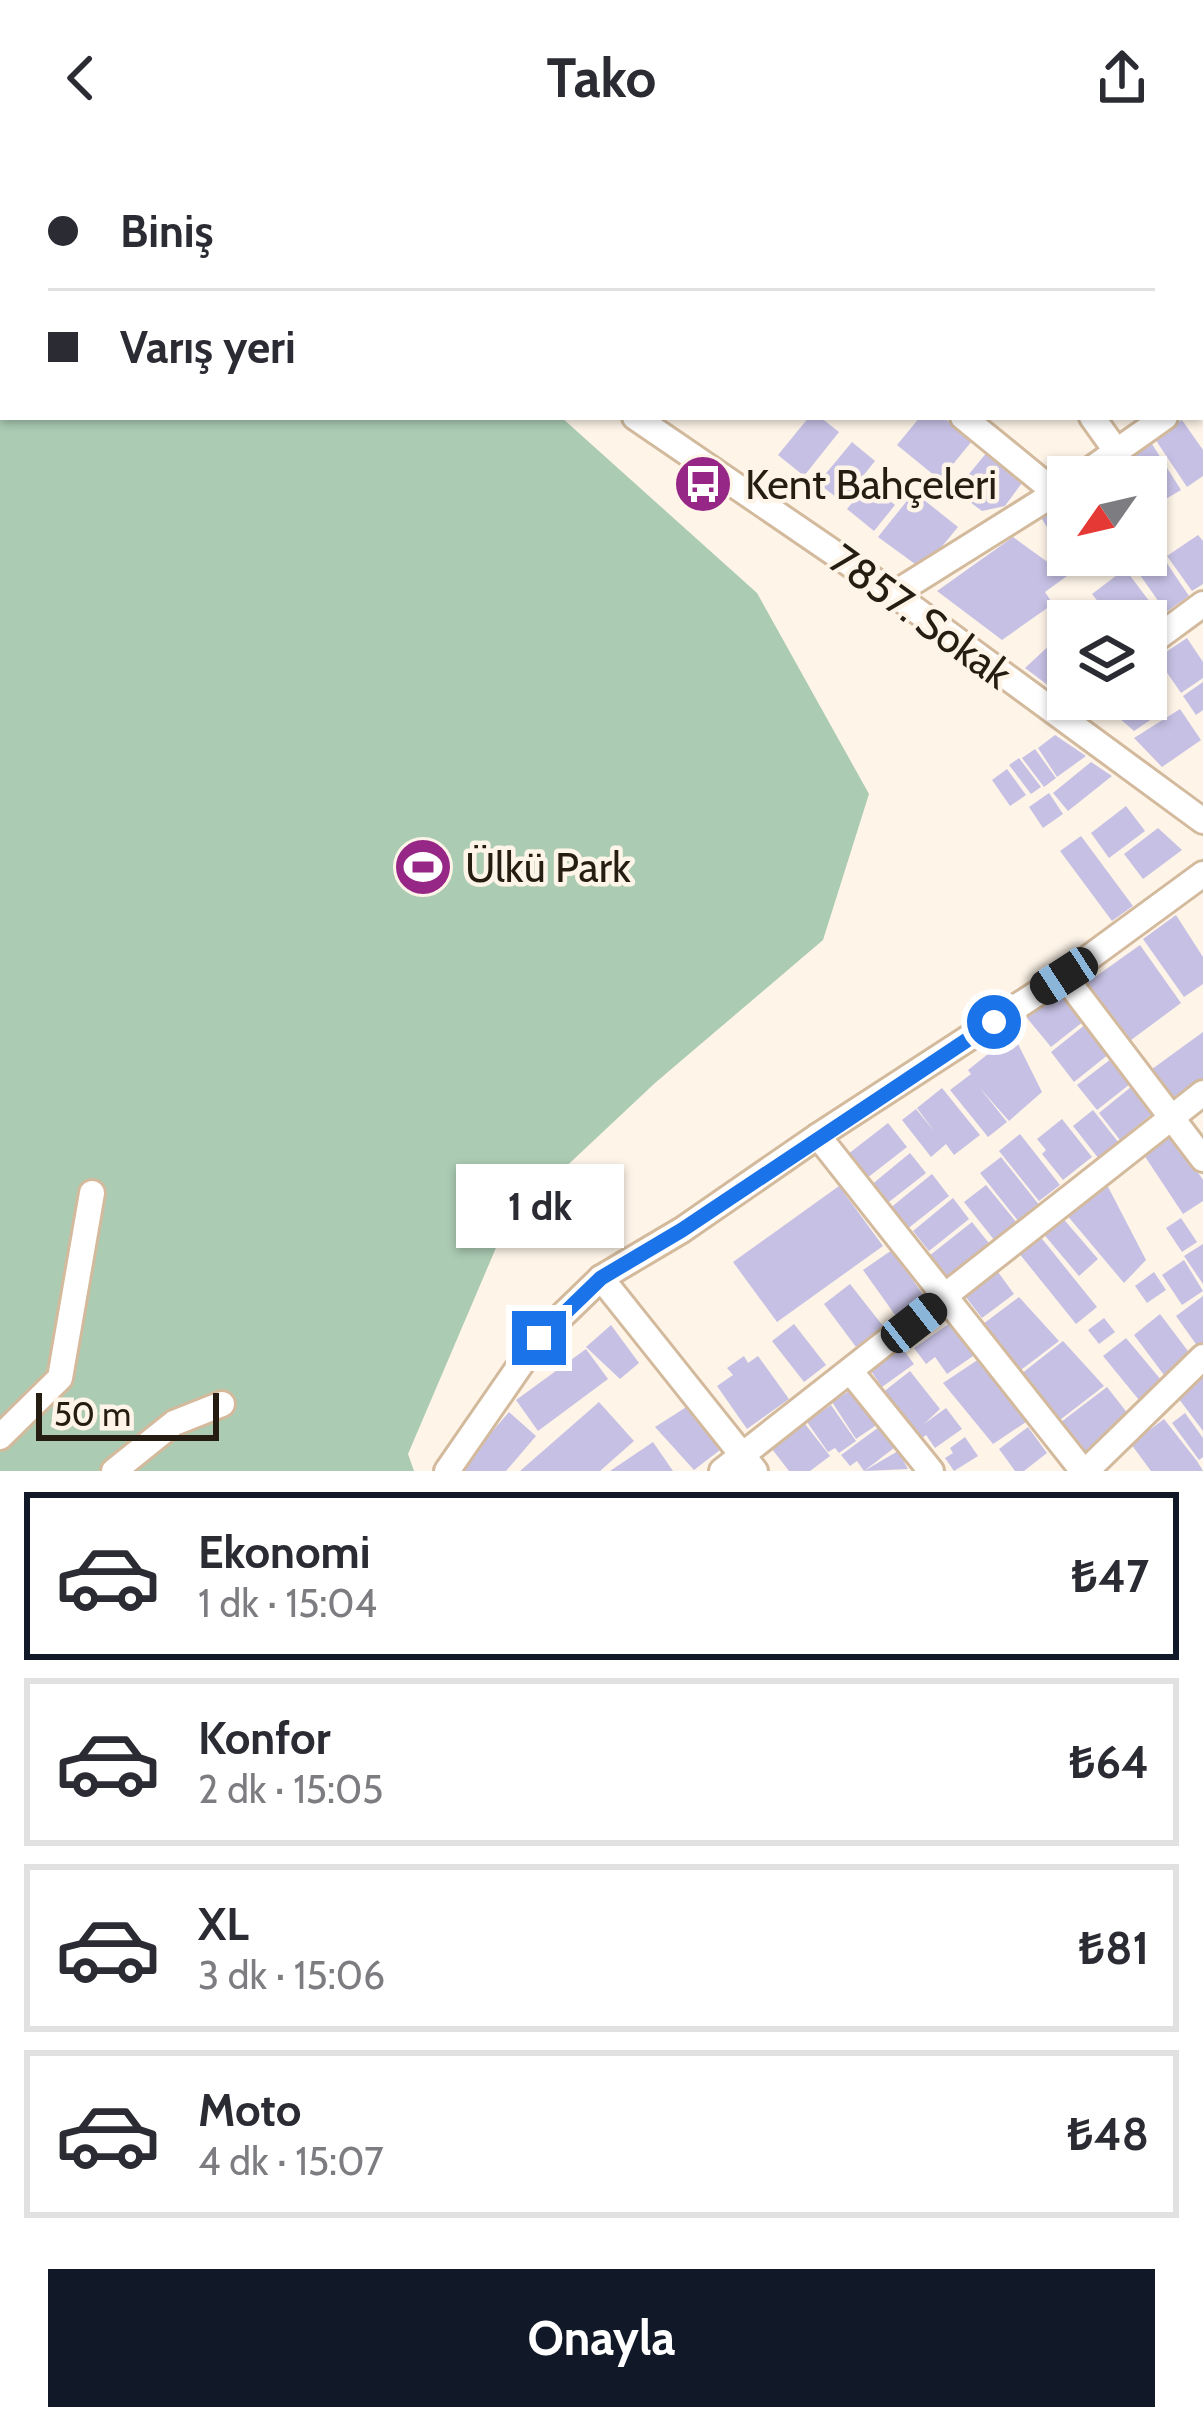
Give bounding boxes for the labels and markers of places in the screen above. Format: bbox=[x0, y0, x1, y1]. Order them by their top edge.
bus stop icon: Kent Bahçeleri bbox=[672, 453, 734, 515]
place label: Kent Bahçeleri bbox=[745, 458, 997, 510]
sports icon: Ülkü Park bbox=[392, 836, 454, 898]
place label: Ülkü Park bbox=[465, 841, 631, 893]

